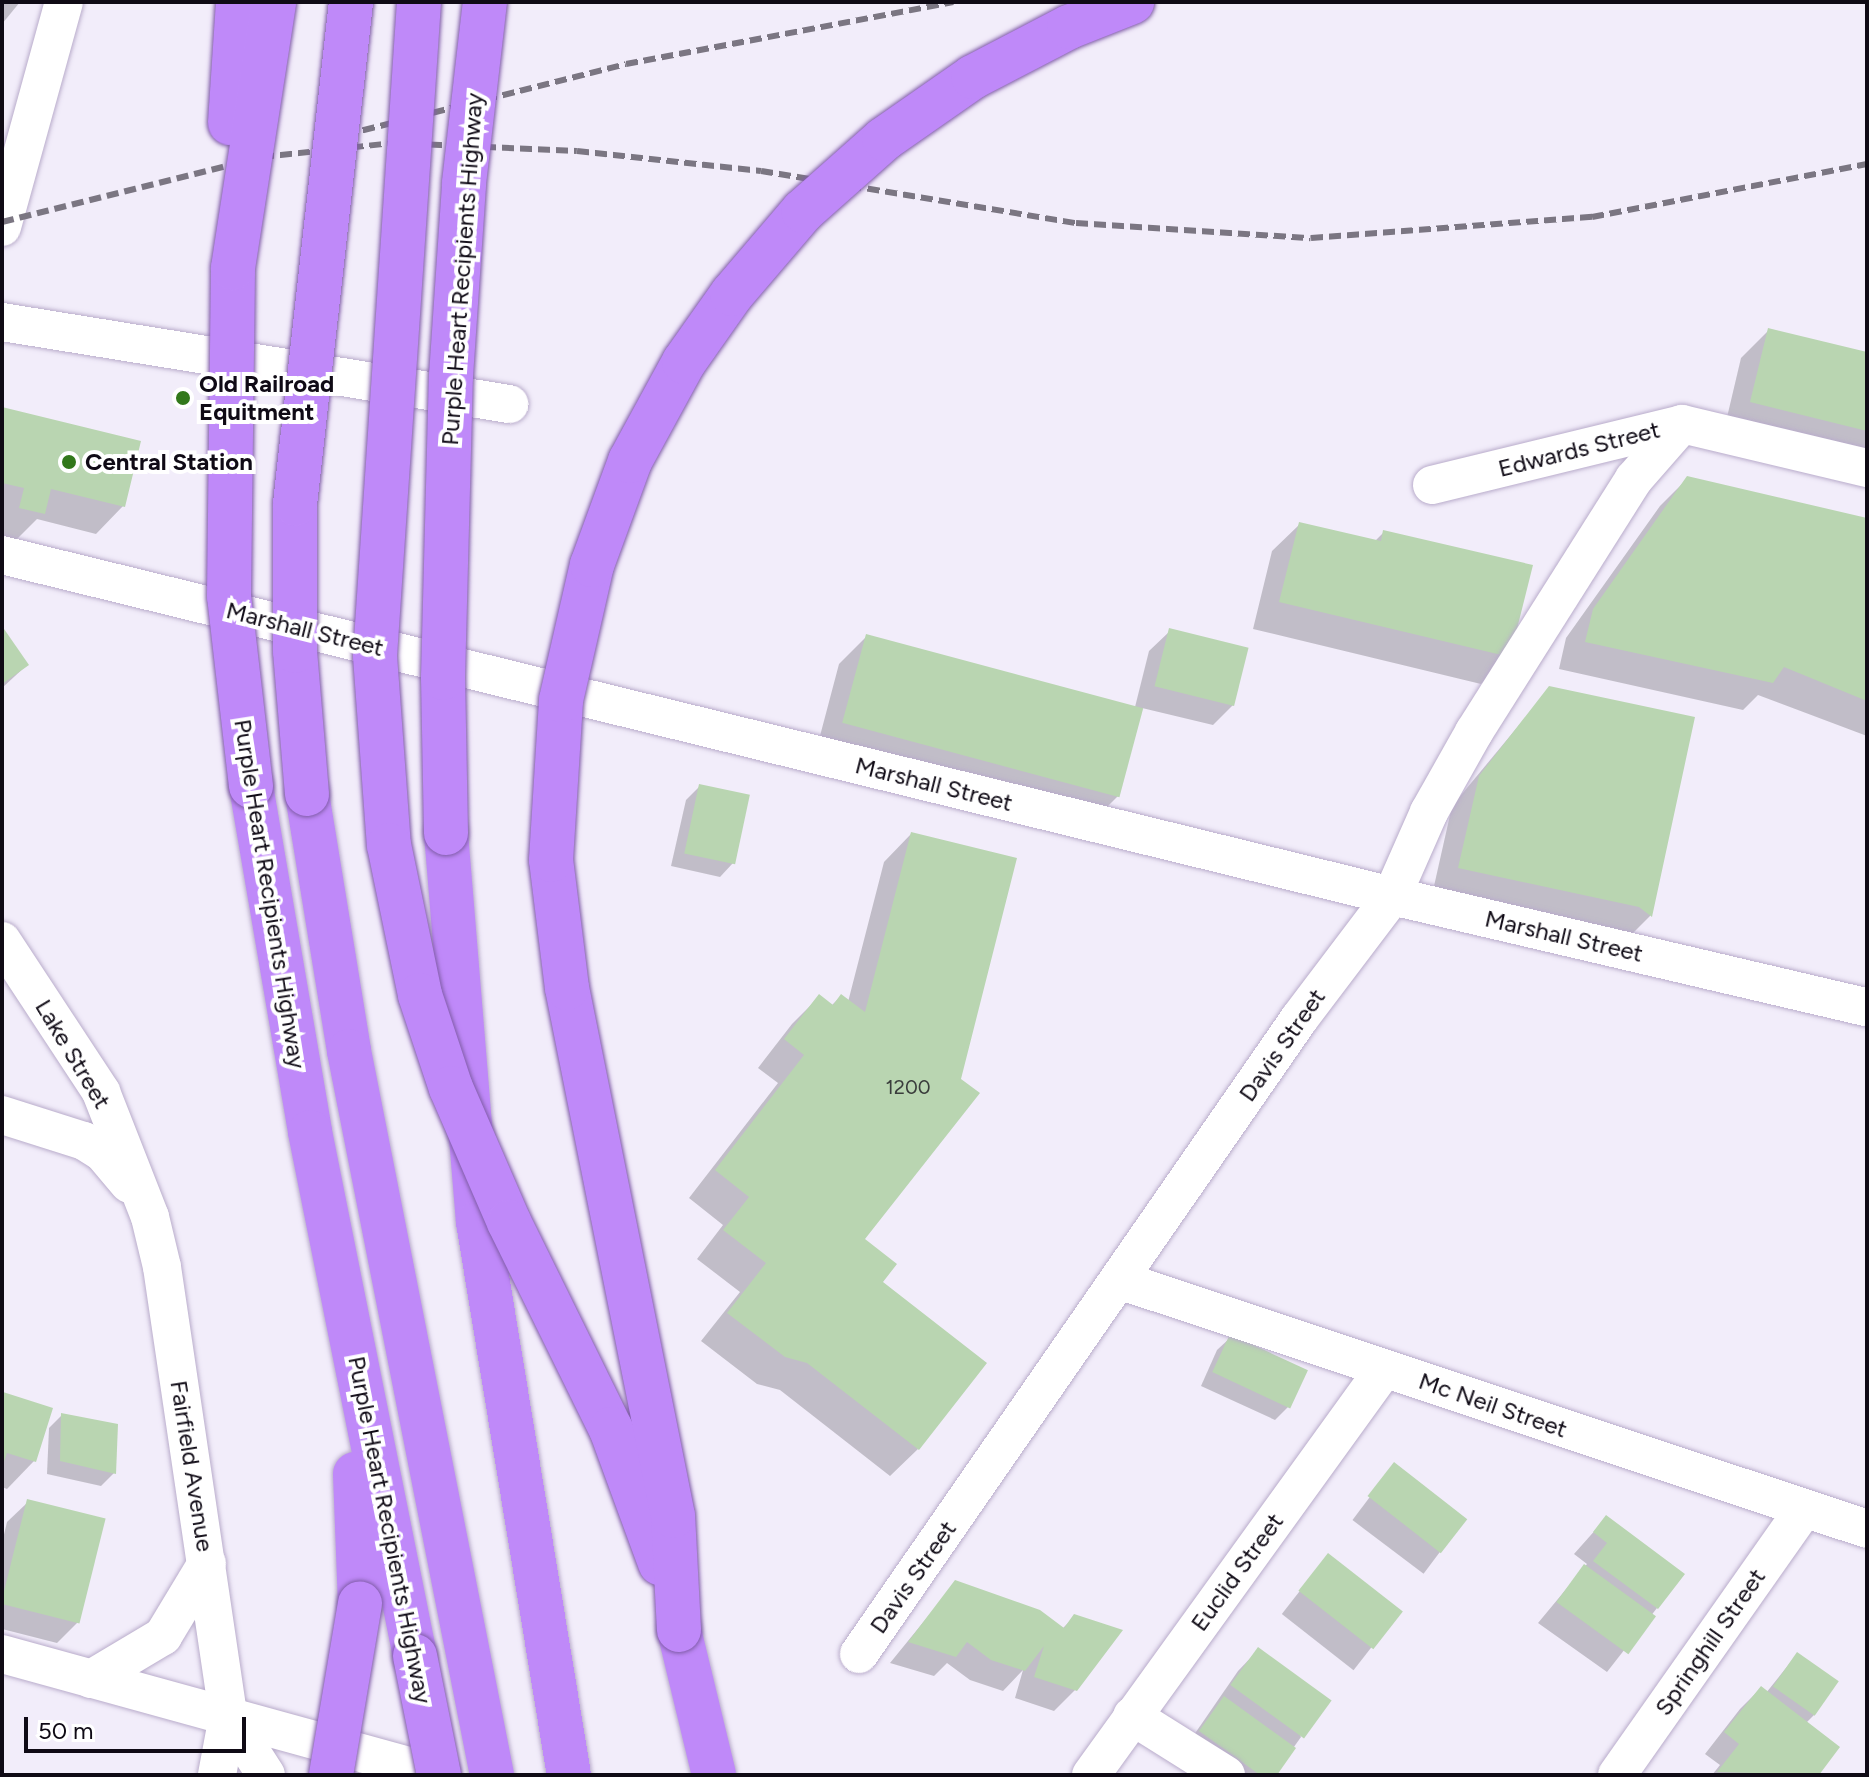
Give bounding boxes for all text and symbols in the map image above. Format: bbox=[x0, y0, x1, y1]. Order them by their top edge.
street label: Purple Heart Recipients Highway bbox=[435, 92, 489, 446]
place label: Old Railroad Equitment bbox=[199, 370, 334, 426]
marker: Old Railroad Equitment bbox=[174, 389, 192, 407]
street label: Edwards Street bbox=[1495, 415, 1663, 483]
place label: Central Station bbox=[85, 448, 253, 476]
marker: Central Station bbox=[60, 453, 78, 471]
street label: Marshall Street bbox=[223, 596, 387, 662]
street label: Purple Heart Recipients Highway bbox=[228, 717, 312, 1071]
street label: Marshall Street bbox=[852, 751, 1016, 817]
street label: Marshall Street bbox=[1482, 904, 1646, 968]
street label: Davis Street bbox=[1233, 983, 1331, 1107]
street label: Lake Street bbox=[29, 994, 117, 1114]
house number: 1200 bbox=[885, 1075, 931, 1099]
street label: Purple Heart Recipients Highway bbox=[342, 1354, 438, 1706]
street label: Mc Neil Street bbox=[1415, 1366, 1571, 1444]
street label: Fairfield Avenue bbox=[164, 1378, 220, 1554]
street label: Euclid Street bbox=[1185, 1507, 1289, 1637]
street label: Davis Street bbox=[864, 1515, 962, 1639]
street label: Springhill Street bbox=[1649, 1563, 1771, 1721]
scale bar bbox=[28, 1701, 250, 1751]
text: 50 m bbox=[38, 1716, 94, 1745]

